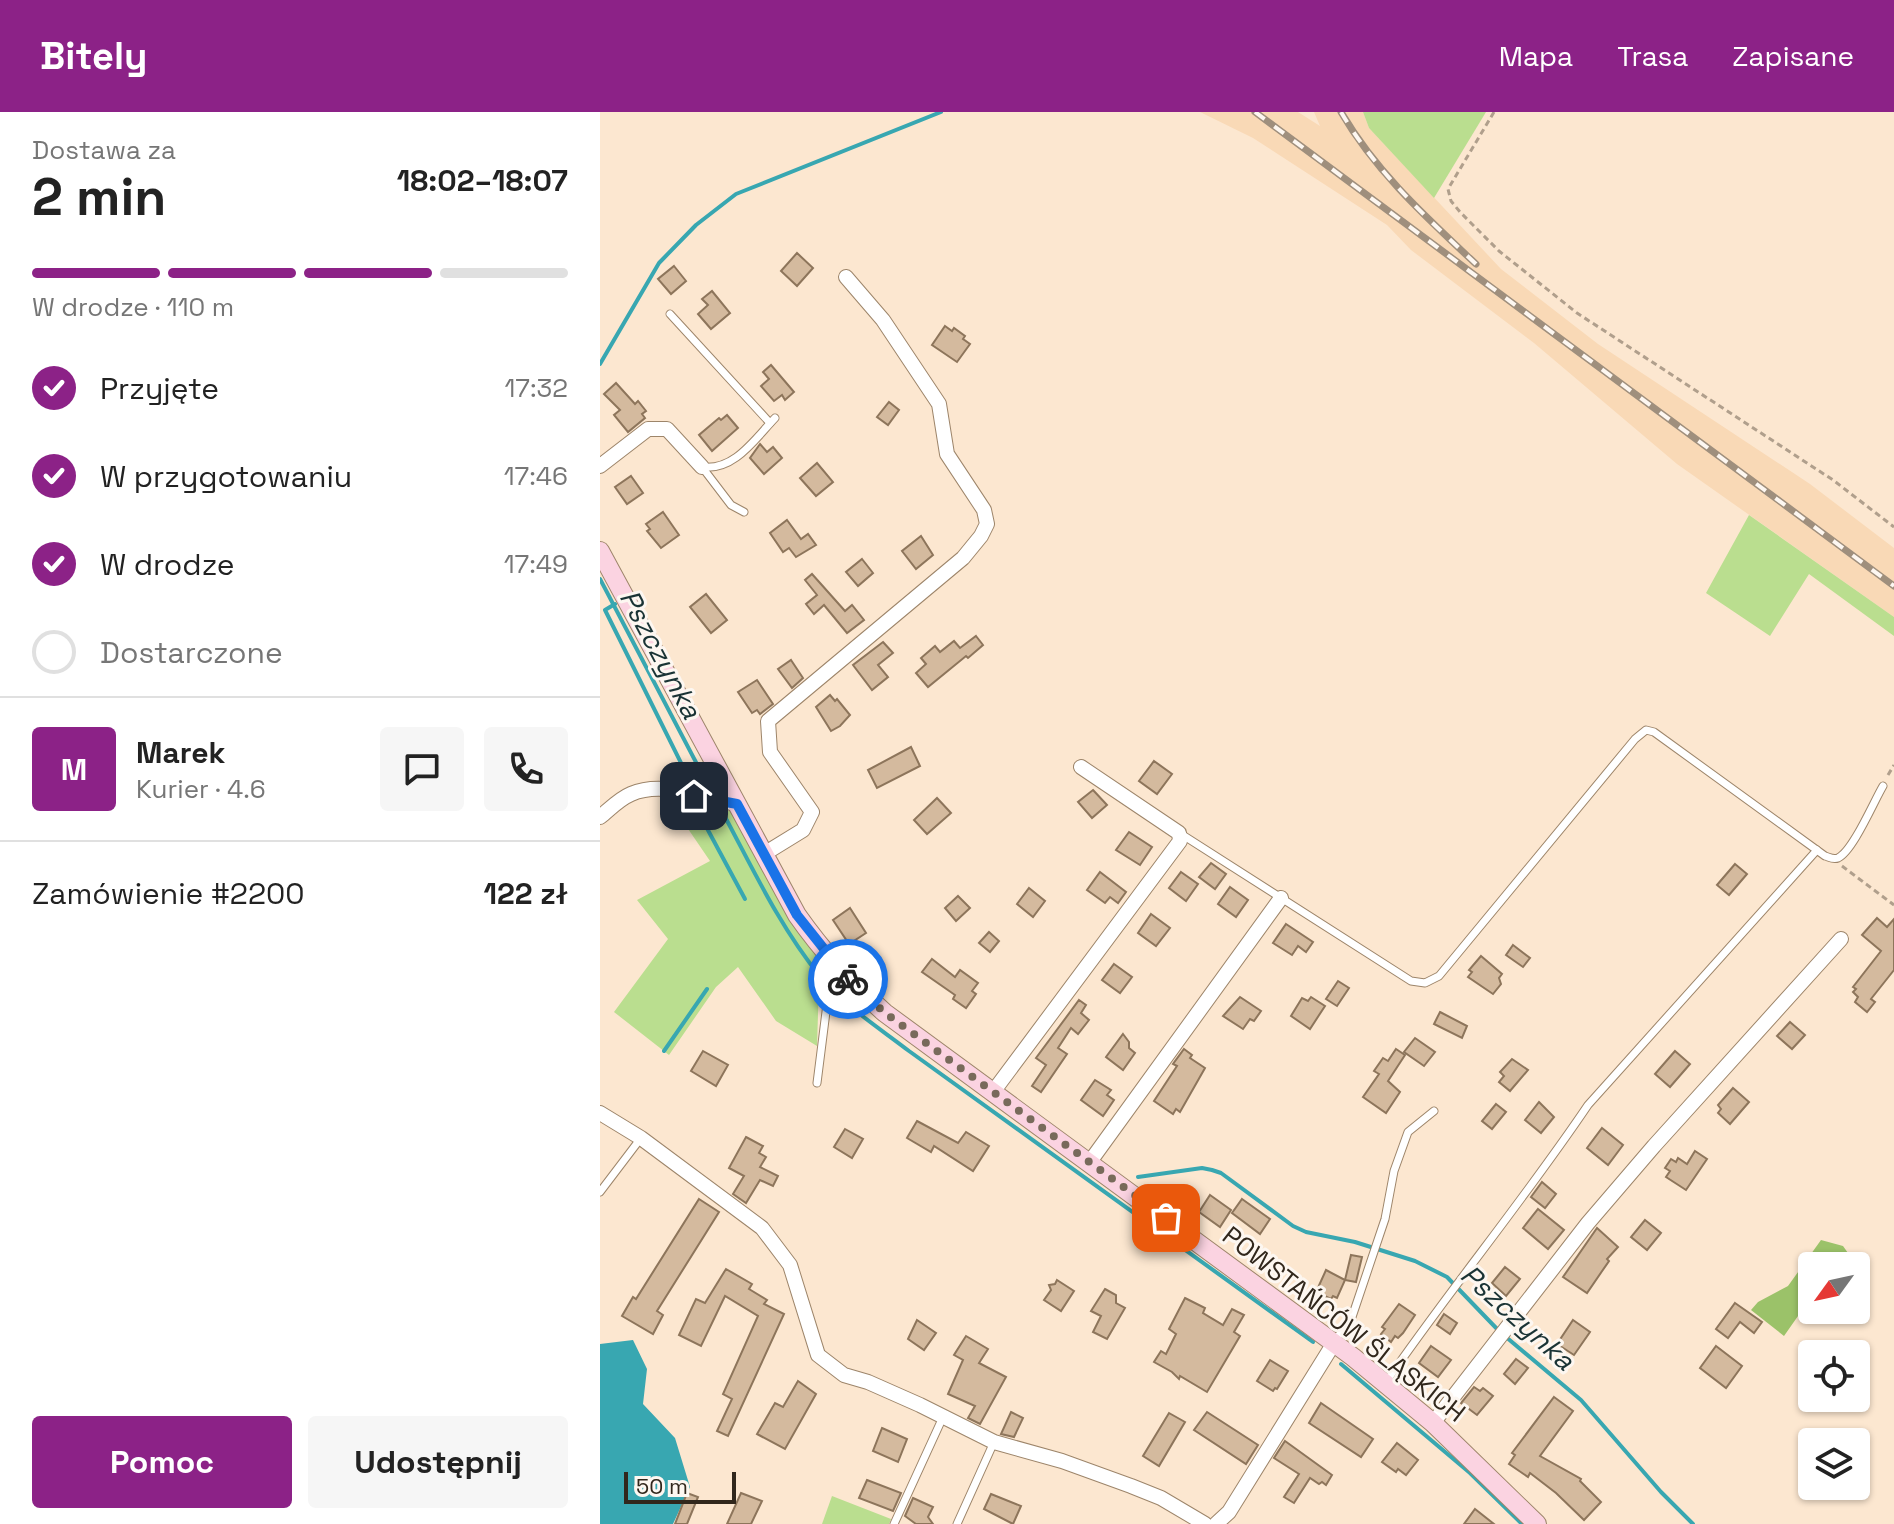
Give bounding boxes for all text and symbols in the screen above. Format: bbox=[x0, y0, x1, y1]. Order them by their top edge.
text: Bitely bbox=[40, 32, 147, 80]
text: Mapa bbox=[1499, 38, 1573, 74]
text: Trasa bbox=[1617, 38, 1688, 74]
text: Zapisane bbox=[1732, 38, 1854, 74]
text: Dostawa za bbox=[32, 133, 176, 167]
text: 18:02–18:07 bbox=[397, 161, 568, 200]
text: 2 min bbox=[32, 164, 166, 230]
text: W drodze · 110 m bbox=[32, 290, 234, 324]
icon: check bbox=[32, 366, 76, 410]
text: Przyjęte bbox=[100, 369, 219, 408]
text: 17:32 bbox=[505, 371, 568, 405]
icon: check bbox=[32, 454, 76, 498]
text: W przygotowaniu bbox=[100, 457, 352, 496]
text: 17:46 bbox=[504, 459, 568, 493]
icon: check bbox=[32, 542, 76, 586]
text: W drodze bbox=[100, 545, 235, 584]
text: 17:49 bbox=[504, 547, 568, 581]
water label: Pszczynka bbox=[612, 583, 710, 726]
text: Dostarczone bbox=[100, 633, 283, 672]
button: chat bbox=[380, 727, 464, 811]
button: phone bbox=[484, 727, 568, 811]
text: Marek bbox=[136, 733, 225, 772]
text: M bbox=[61, 750, 87, 789]
pin bbox=[660, 762, 728, 830]
text: Kurier · 4.6 bbox=[136, 772, 266, 806]
icon: home bbox=[672, 774, 716, 818]
text: Zamówienie #2200 bbox=[32, 874, 304, 913]
text: 122 zł bbox=[483, 874, 568, 913]
courier bbox=[808, 939, 888, 1019]
icon: bike bbox=[826, 957, 870, 1001]
pin bbox=[1132, 1184, 1200, 1252]
icon: bag bbox=[1144, 1196, 1188, 1240]
street label: POWSTAŃCÓW ŚLĄSKICH bbox=[1216, 1219, 1472, 1429]
north arrow bbox=[1798, 1252, 1870, 1324]
map controls bbox=[1798, 1252, 1870, 1500]
water label: Pszczynka bbox=[1453, 1256, 1583, 1378]
button: locate bbox=[1798, 1340, 1870, 1412]
button: Pomoc bbox=[32, 1416, 292, 1508]
button: Udostępnij bbox=[308, 1416, 568, 1508]
button: layers bbox=[1798, 1428, 1870, 1500]
scale bar bbox=[624, 1468, 736, 1504]
text: 50 m bbox=[636, 1472, 688, 1500]

